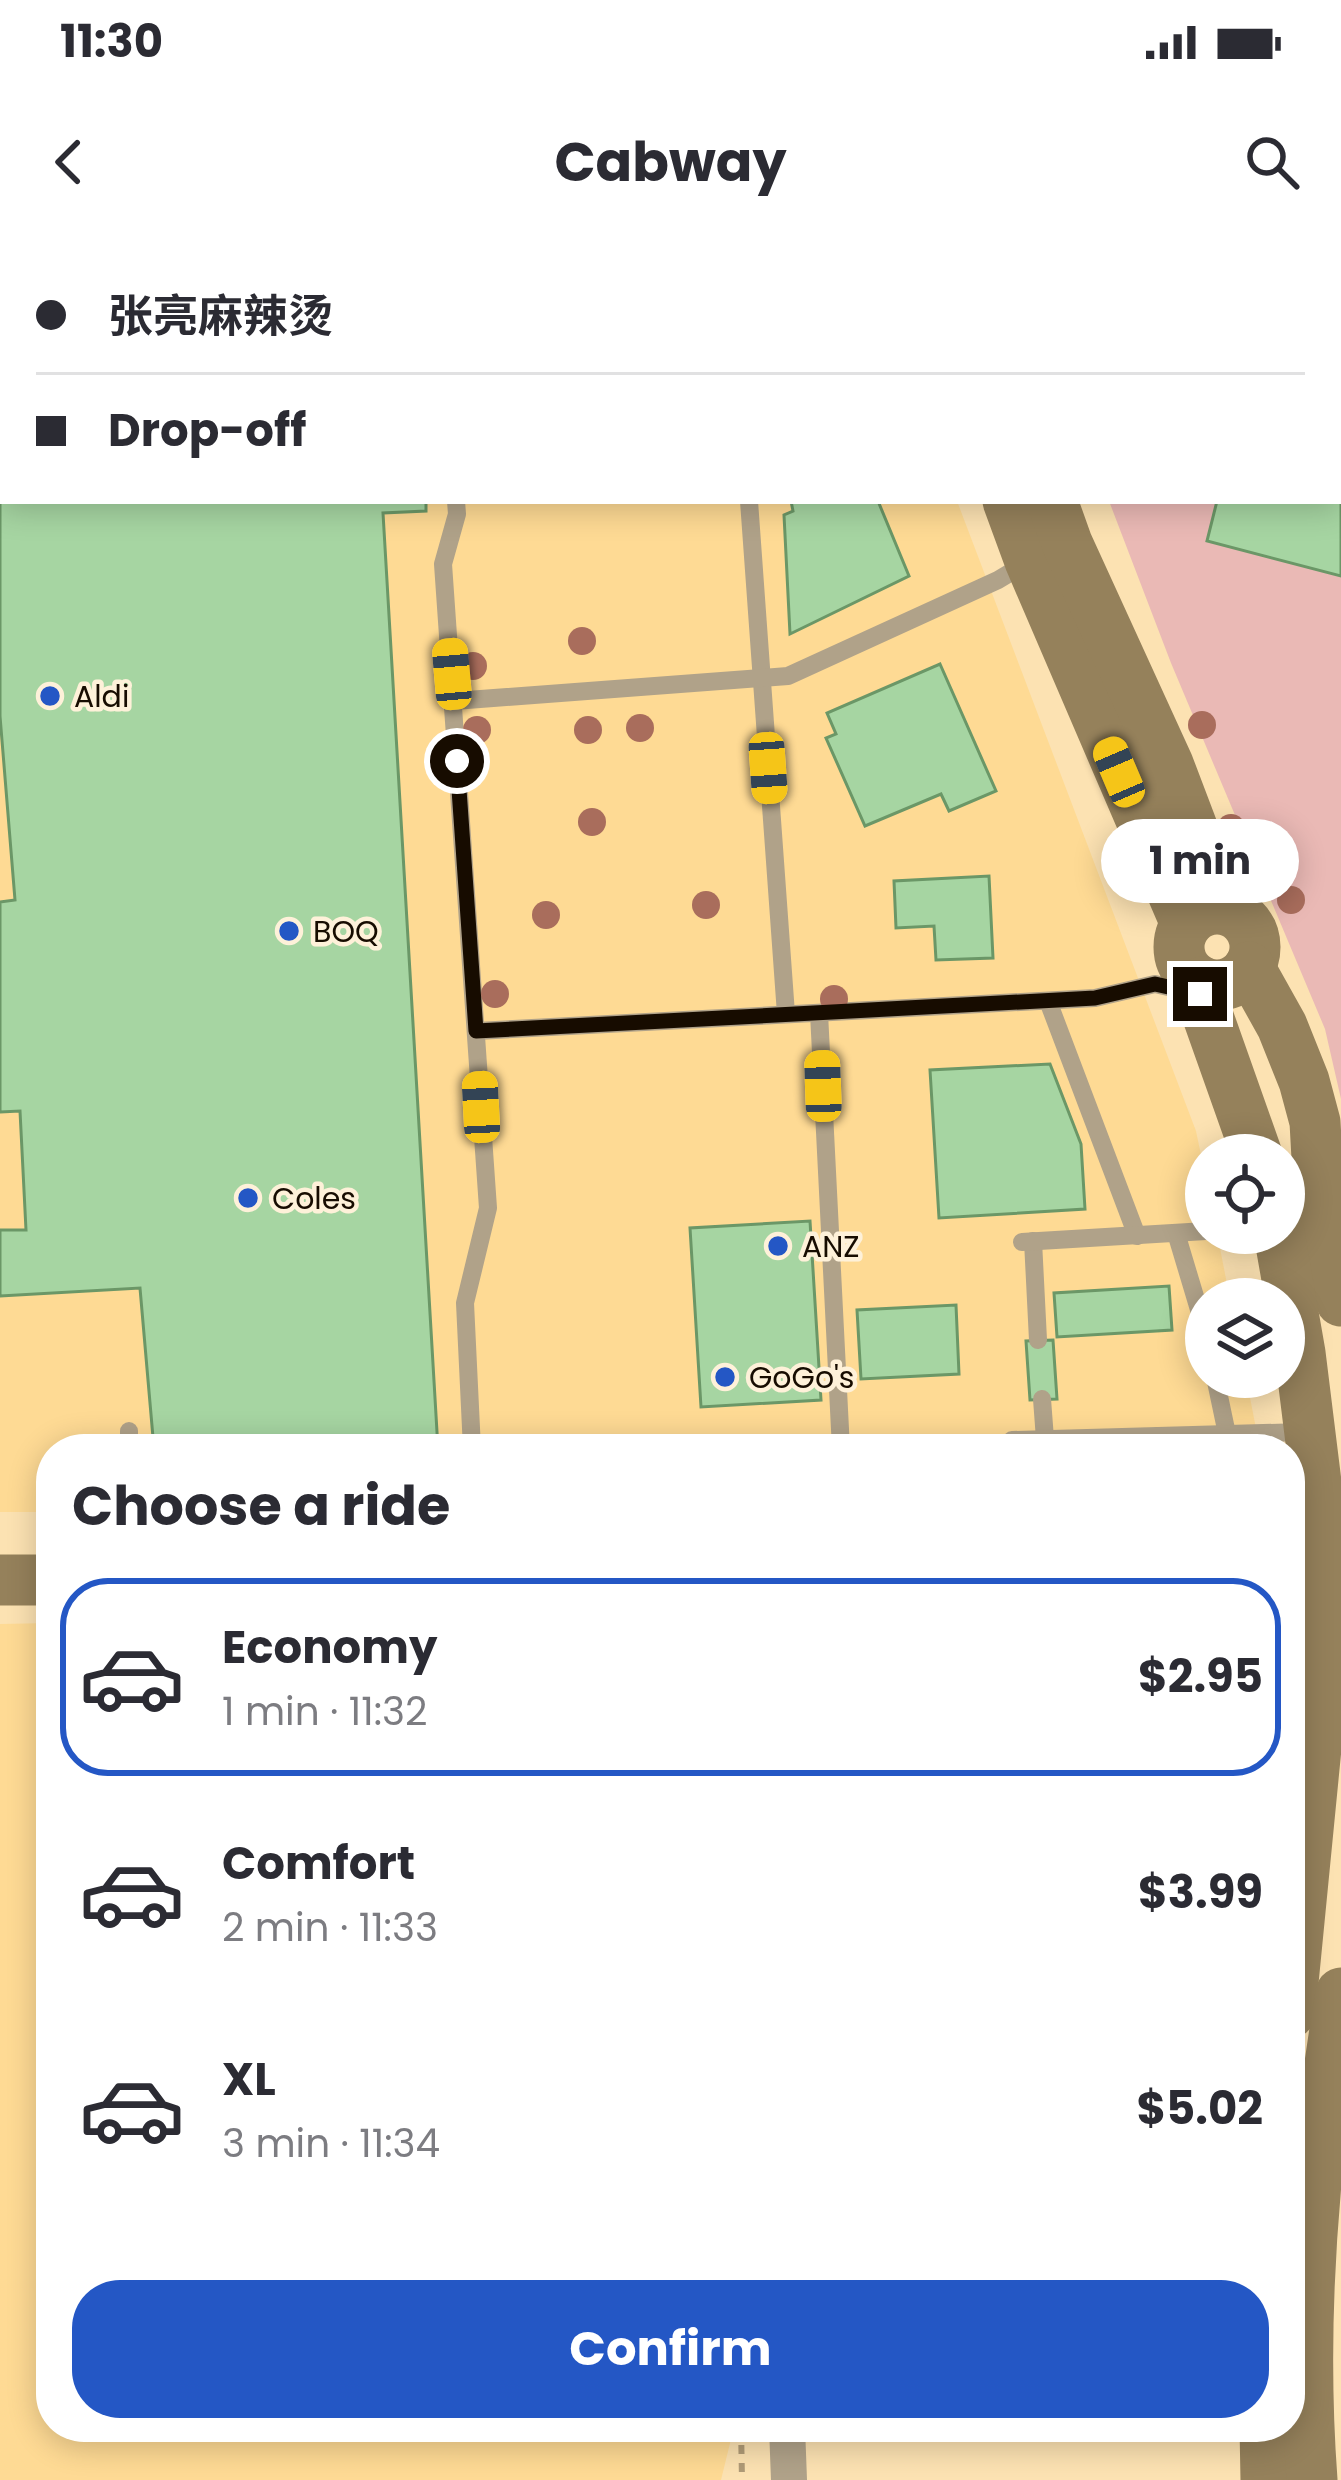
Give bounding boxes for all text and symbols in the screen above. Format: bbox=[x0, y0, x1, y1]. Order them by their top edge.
text: 11:30 bbox=[60, 10, 163, 73]
text: Cabway bbox=[554, 124, 787, 200]
icon: back bbox=[36, 129, 102, 195]
icon: search bbox=[1239, 129, 1305, 195]
text: 张亮麻辣烫 bbox=[108, 285, 333, 348]
text: Drop-off bbox=[108, 399, 306, 462]
car bbox=[431, 637, 473, 711]
place label: Aldi bbox=[74, 675, 129, 718]
marker: Aldi bbox=[37, 683, 63, 709]
car bbox=[748, 731, 788, 805]
car bbox=[1088, 732, 1150, 812]
route start bbox=[430, 734, 484, 788]
callout: 1 min bbox=[1101, 820, 1299, 904]
text: 1 min bbox=[1149, 833, 1251, 888]
place label: BOQ bbox=[313, 910, 379, 953]
marker: BOQ bbox=[276, 918, 302, 944]
route end bbox=[1173, 967, 1227, 1021]
car bbox=[804, 1049, 842, 1123]
car bbox=[461, 1070, 501, 1144]
map controls bbox=[1185, 1134, 1305, 1398]
button: locate bbox=[1185, 1134, 1305, 1254]
place label: Coles bbox=[272, 1177, 356, 1220]
marker: Coles bbox=[235, 1185, 261, 1211]
place label: ANZ bbox=[802, 1225, 860, 1268]
marker: ANZ bbox=[765, 1233, 791, 1259]
button: layers bbox=[1185, 1278, 1305, 1398]
place label: GoGo's bbox=[749, 1356, 855, 1399]
marker: GoGo's bbox=[712, 1364, 738, 1390]
text: Choose a ride bbox=[72, 1468, 450, 1544]
text: Economy bbox=[222, 1616, 437, 1679]
icon: car bbox=[78, 1623, 186, 1731]
text: $2.95 bbox=[1138, 1645, 1263, 1708]
text: 1 min · 11:32 bbox=[222, 1684, 427, 1739]
text: Comfort bbox=[222, 1832, 415, 1895]
icon: car bbox=[78, 1839, 186, 1947]
text: $3.99 bbox=[1138, 1861, 1263, 1924]
text: 2 min · 11:33 bbox=[222, 1900, 438, 1955]
text: XL bbox=[222, 2048, 276, 2111]
icon: car bbox=[78, 2055, 186, 2163]
text: $5.02 bbox=[1136, 2077, 1263, 2140]
text: 3 min · 11:34 bbox=[222, 2116, 440, 2171]
button: Confirm bbox=[72, 2280, 1269, 2418]

